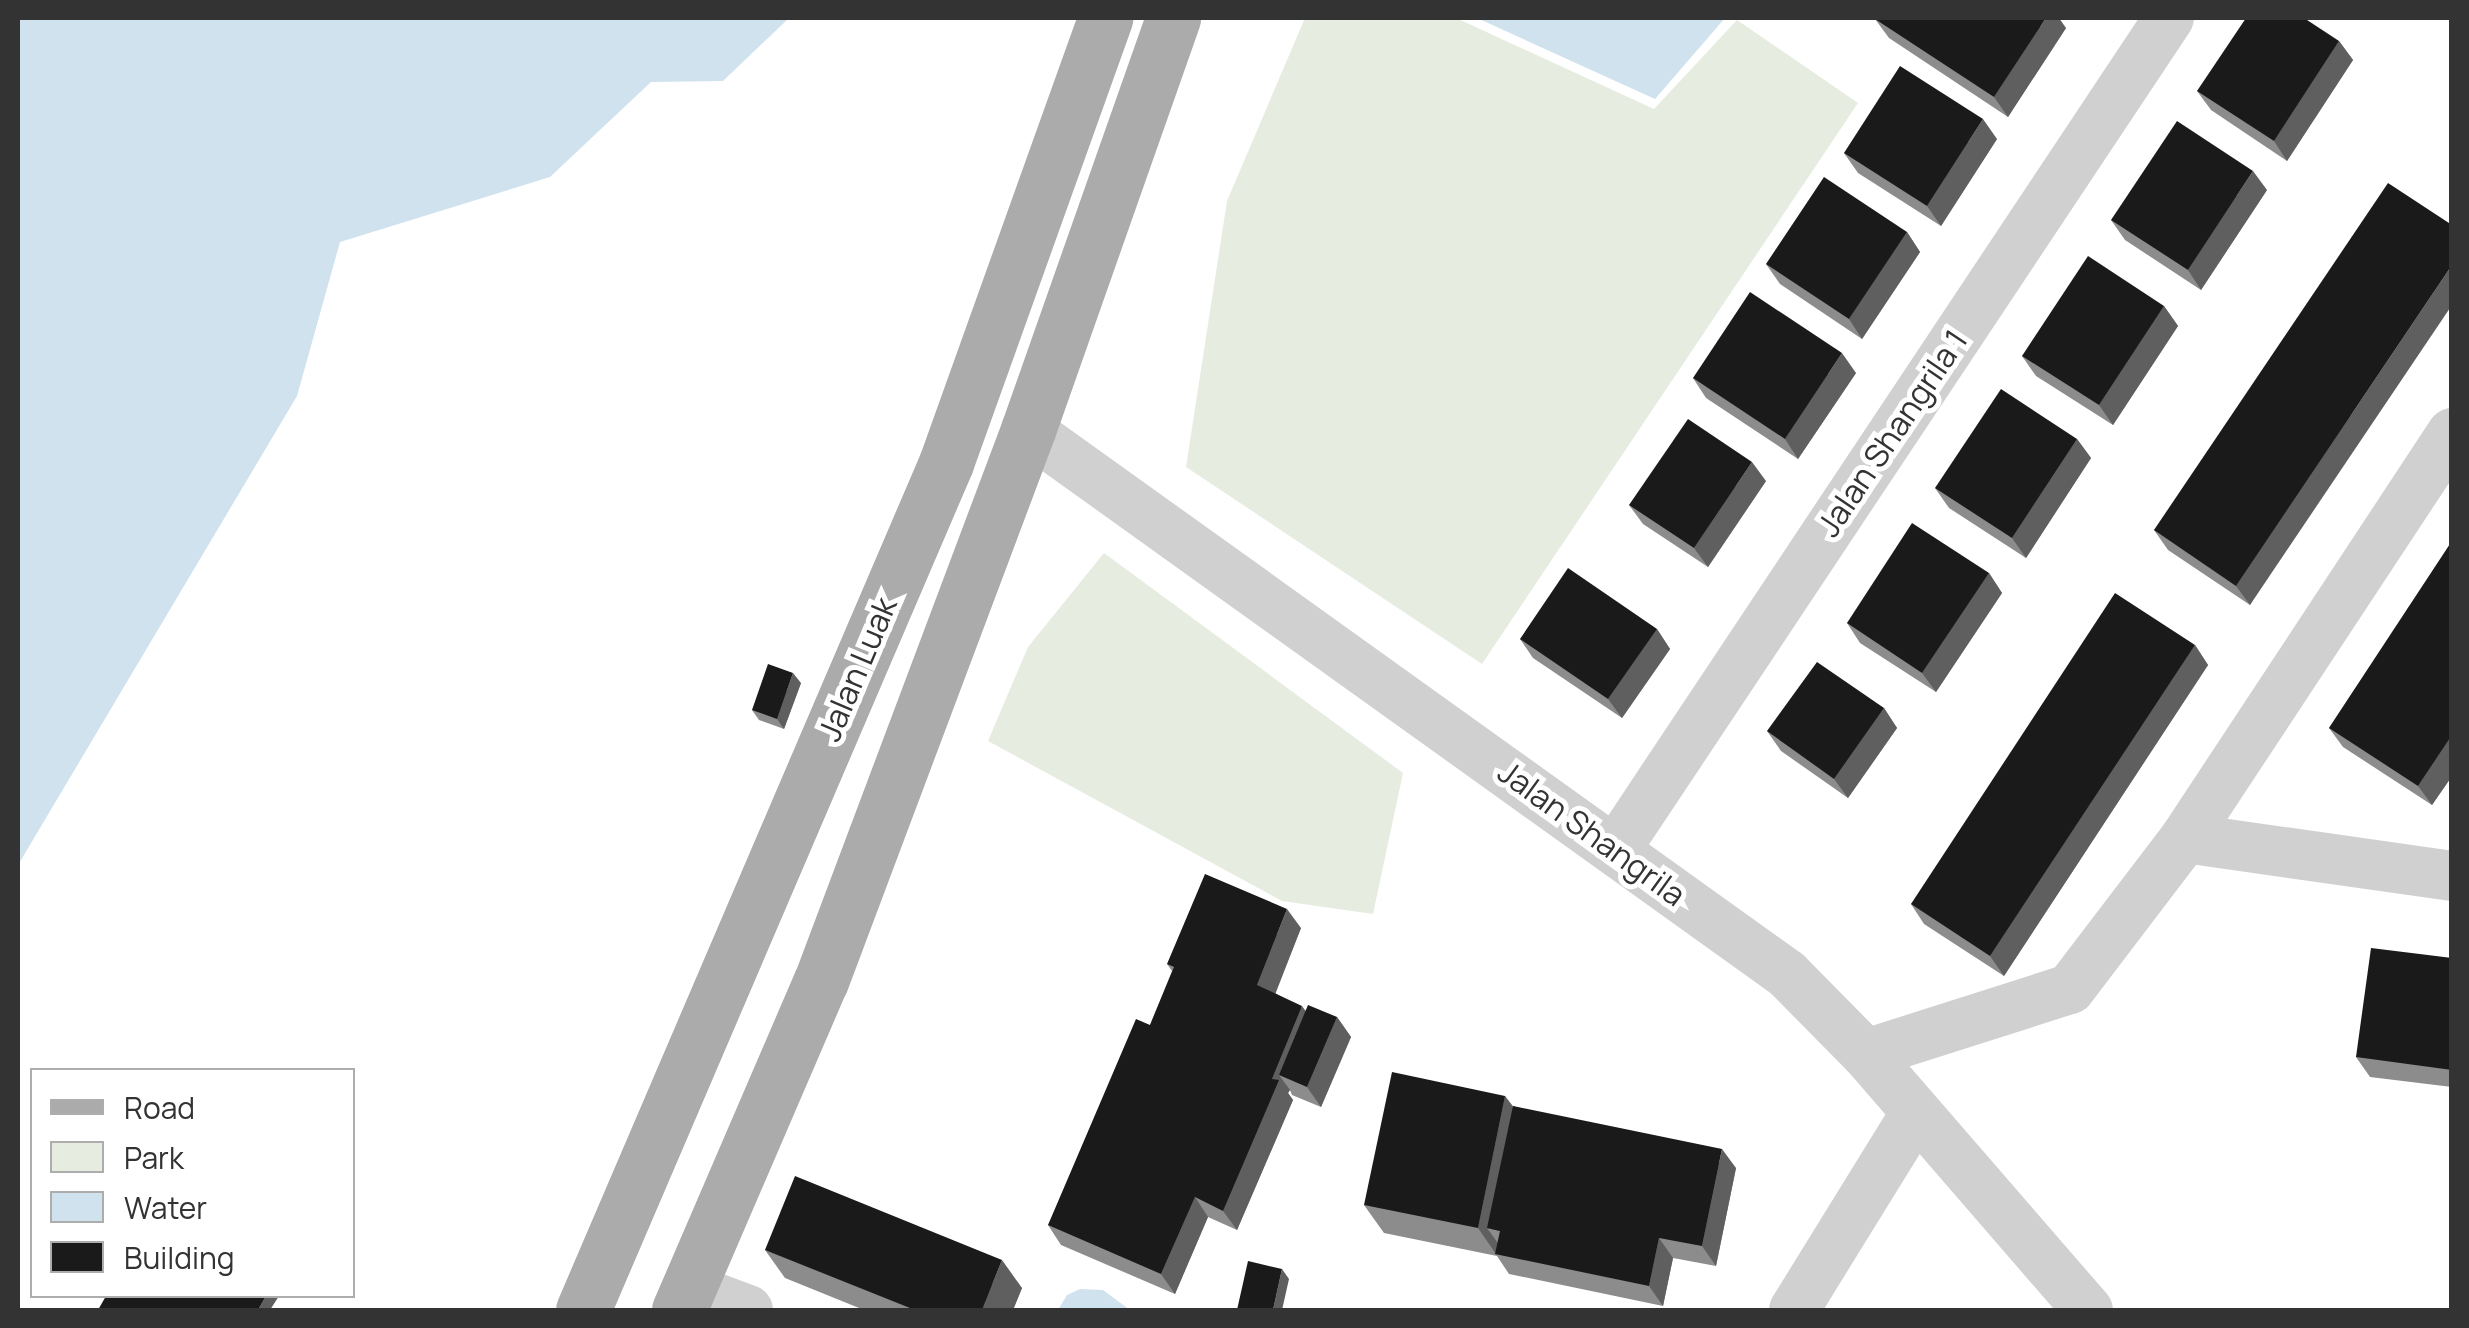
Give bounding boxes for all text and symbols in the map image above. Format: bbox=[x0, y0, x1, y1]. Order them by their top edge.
street label: Jalan Shangrila 1 bbox=[1809, 322, 1975, 544]
street label: Jalan Luak bbox=[810, 591, 904, 747]
street label: Jalan Shangrila bbox=[1491, 752, 1693, 914]
legend bbox=[30, 1068, 355, 1298]
text: Road bbox=[124, 1087, 195, 1128]
text: Park bbox=[124, 1137, 184, 1178]
text: Water bbox=[124, 1187, 207, 1228]
text: Building bbox=[124, 1237, 235, 1278]

